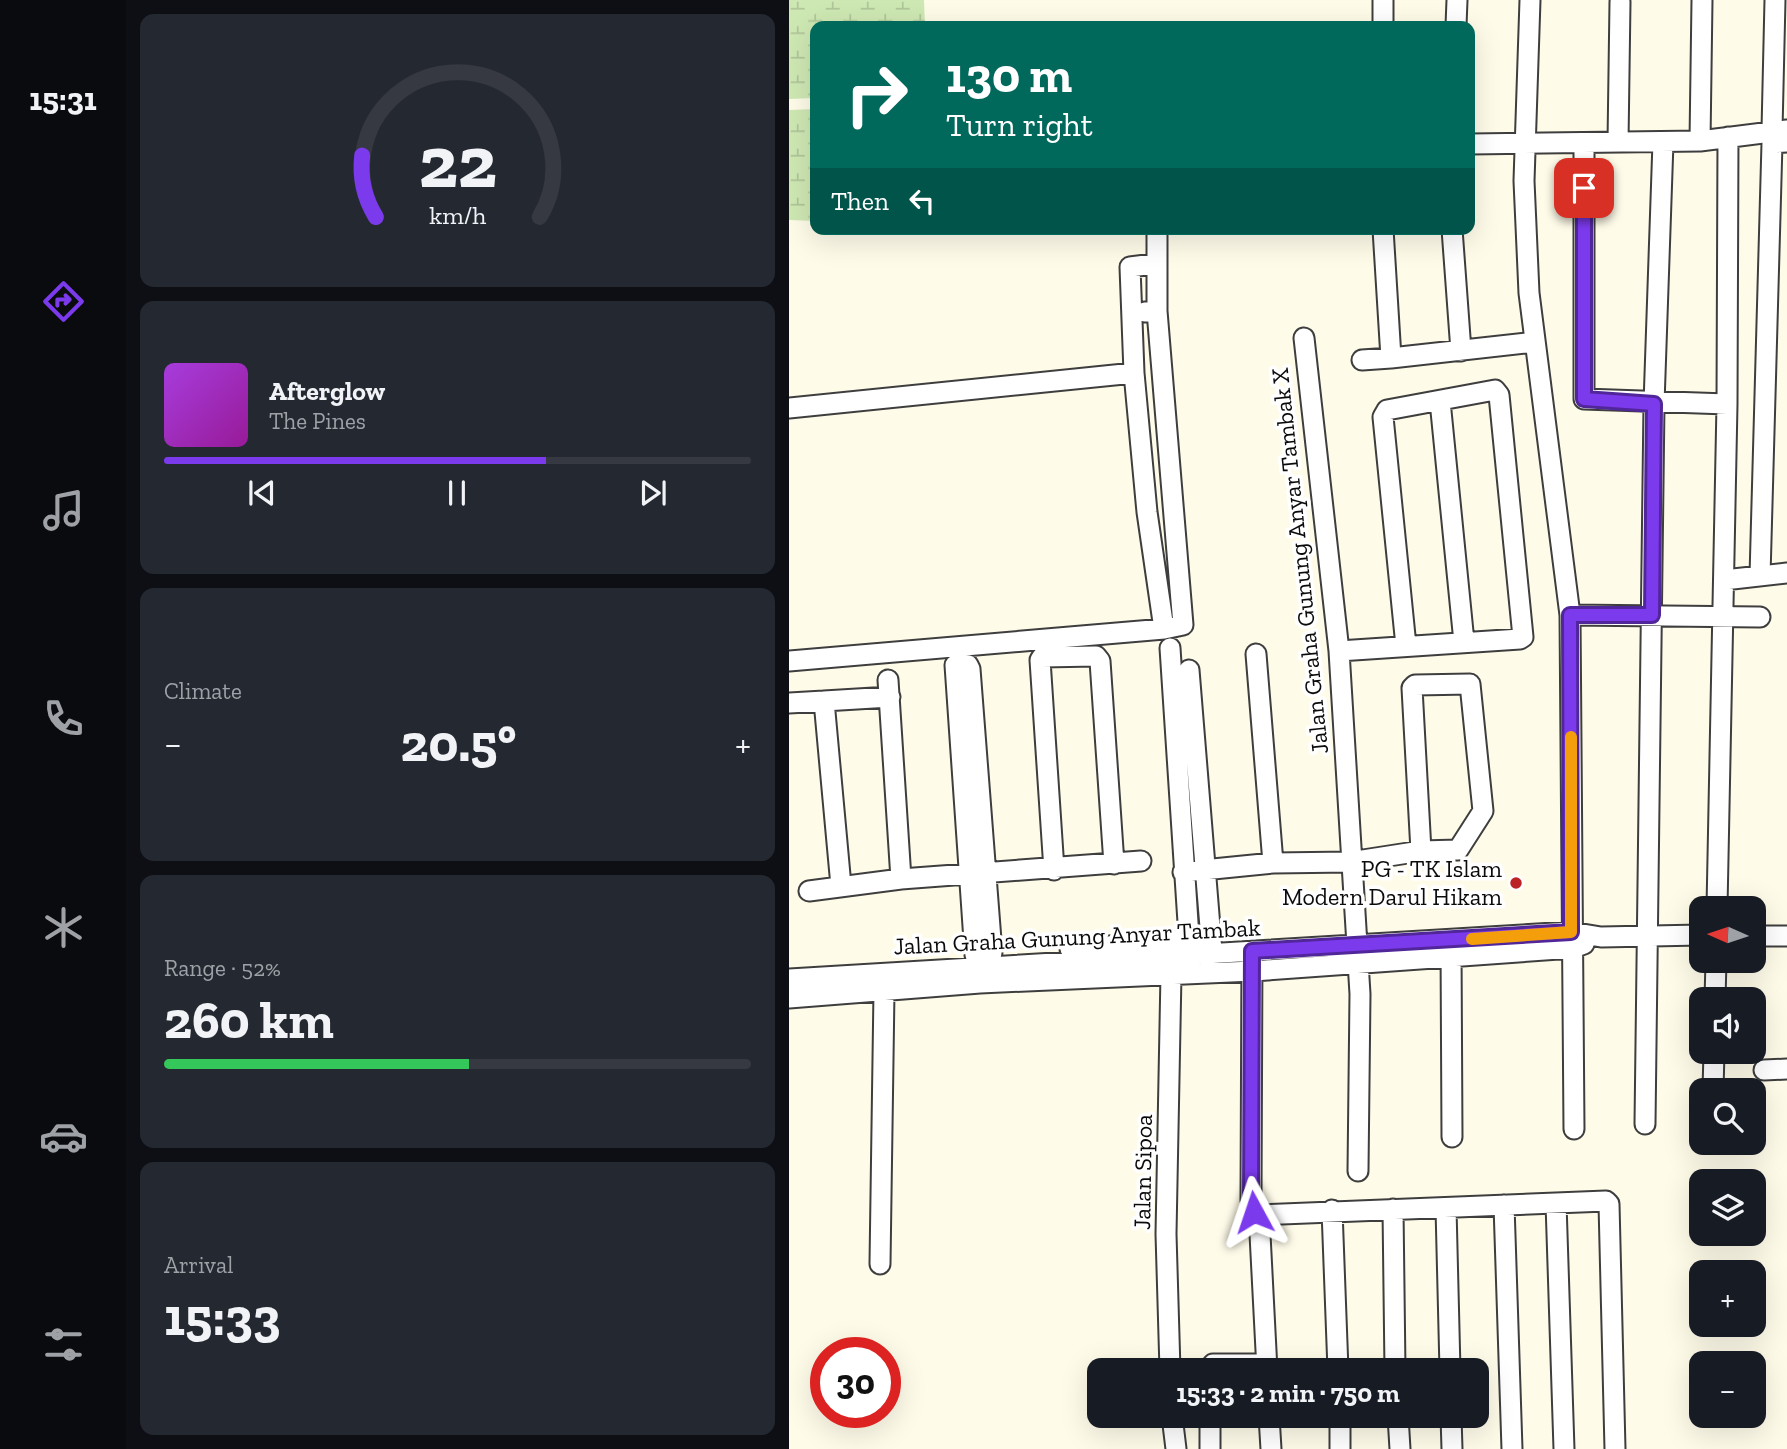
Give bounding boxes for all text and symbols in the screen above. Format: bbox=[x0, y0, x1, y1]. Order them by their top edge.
text: 130 m bbox=[946, 46, 1072, 105]
icon: right bbox=[831, 49, 922, 140]
text: 15:31 bbox=[29, 80, 97, 118]
text: Turn right bbox=[946, 106, 1093, 144]
text: 22 bbox=[418, 118, 497, 206]
pin bbox=[1554, 158, 1614, 218]
icon: arrive bbox=[1565, 169, 1603, 207]
icon: left bbox=[903, 182, 941, 220]
text: Then bbox=[831, 185, 889, 217]
text: km/h bbox=[429, 199, 486, 229]
icon: directions bbox=[39, 277, 88, 326]
street label: Jalan Graha Gunung Anyar Tambak X bbox=[1265, 367, 1334, 755]
text: Afterglow bbox=[269, 375, 385, 407]
text: The Pines bbox=[269, 407, 366, 435]
icon: previous bbox=[243, 474, 281, 512]
icon: pause bbox=[438, 474, 476, 512]
icon: next bbox=[634, 474, 672, 512]
icon: music bbox=[39, 486, 88, 535]
text: Climate bbox=[164, 677, 242, 705]
icon: phone bbox=[39, 694, 88, 743]
text: 20.5° bbox=[401, 712, 516, 774]
text: − bbox=[164, 721, 182, 767]
text: + bbox=[735, 721, 751, 767]
place label: PG - TK Islam Modern Darul Hikam bbox=[1282, 854, 1502, 911]
marker: PG - TK Islam Modern Darul Hikam bbox=[1508, 875, 1524, 891]
north arrow bbox=[1689, 896, 1765, 973]
map controls bbox=[1689, 896, 1766, 1428]
icon: climate bbox=[39, 903, 88, 952]
street label: Jalan Graha Gunung Anyar Tambak bbox=[893, 912, 1262, 961]
text: Range · 52% bbox=[164, 954, 281, 982]
button: sound bbox=[1689, 987, 1766, 1064]
text: 260 km bbox=[164, 989, 334, 1051]
button: search bbox=[1689, 1078, 1766, 1155]
icon: car bbox=[39, 1112, 88, 1161]
street label: Jalan Sipoa bbox=[1127, 1114, 1158, 1230]
button: layers bbox=[1689, 1169, 1766, 1246]
position arrow bbox=[1217, 1175, 1291, 1249]
text: Arrival bbox=[164, 1251, 233, 1279]
button: + bbox=[1689, 1260, 1766, 1337]
text: 15:33 bbox=[164, 1286, 280, 1348]
icon: filters bbox=[39, 1320, 88, 1369]
speed limit sign: 30 bbox=[810, 1337, 901, 1428]
button: − bbox=[1689, 1351, 1766, 1428]
text: 15:33 · 2 min · 750 m bbox=[1176, 1377, 1400, 1409]

